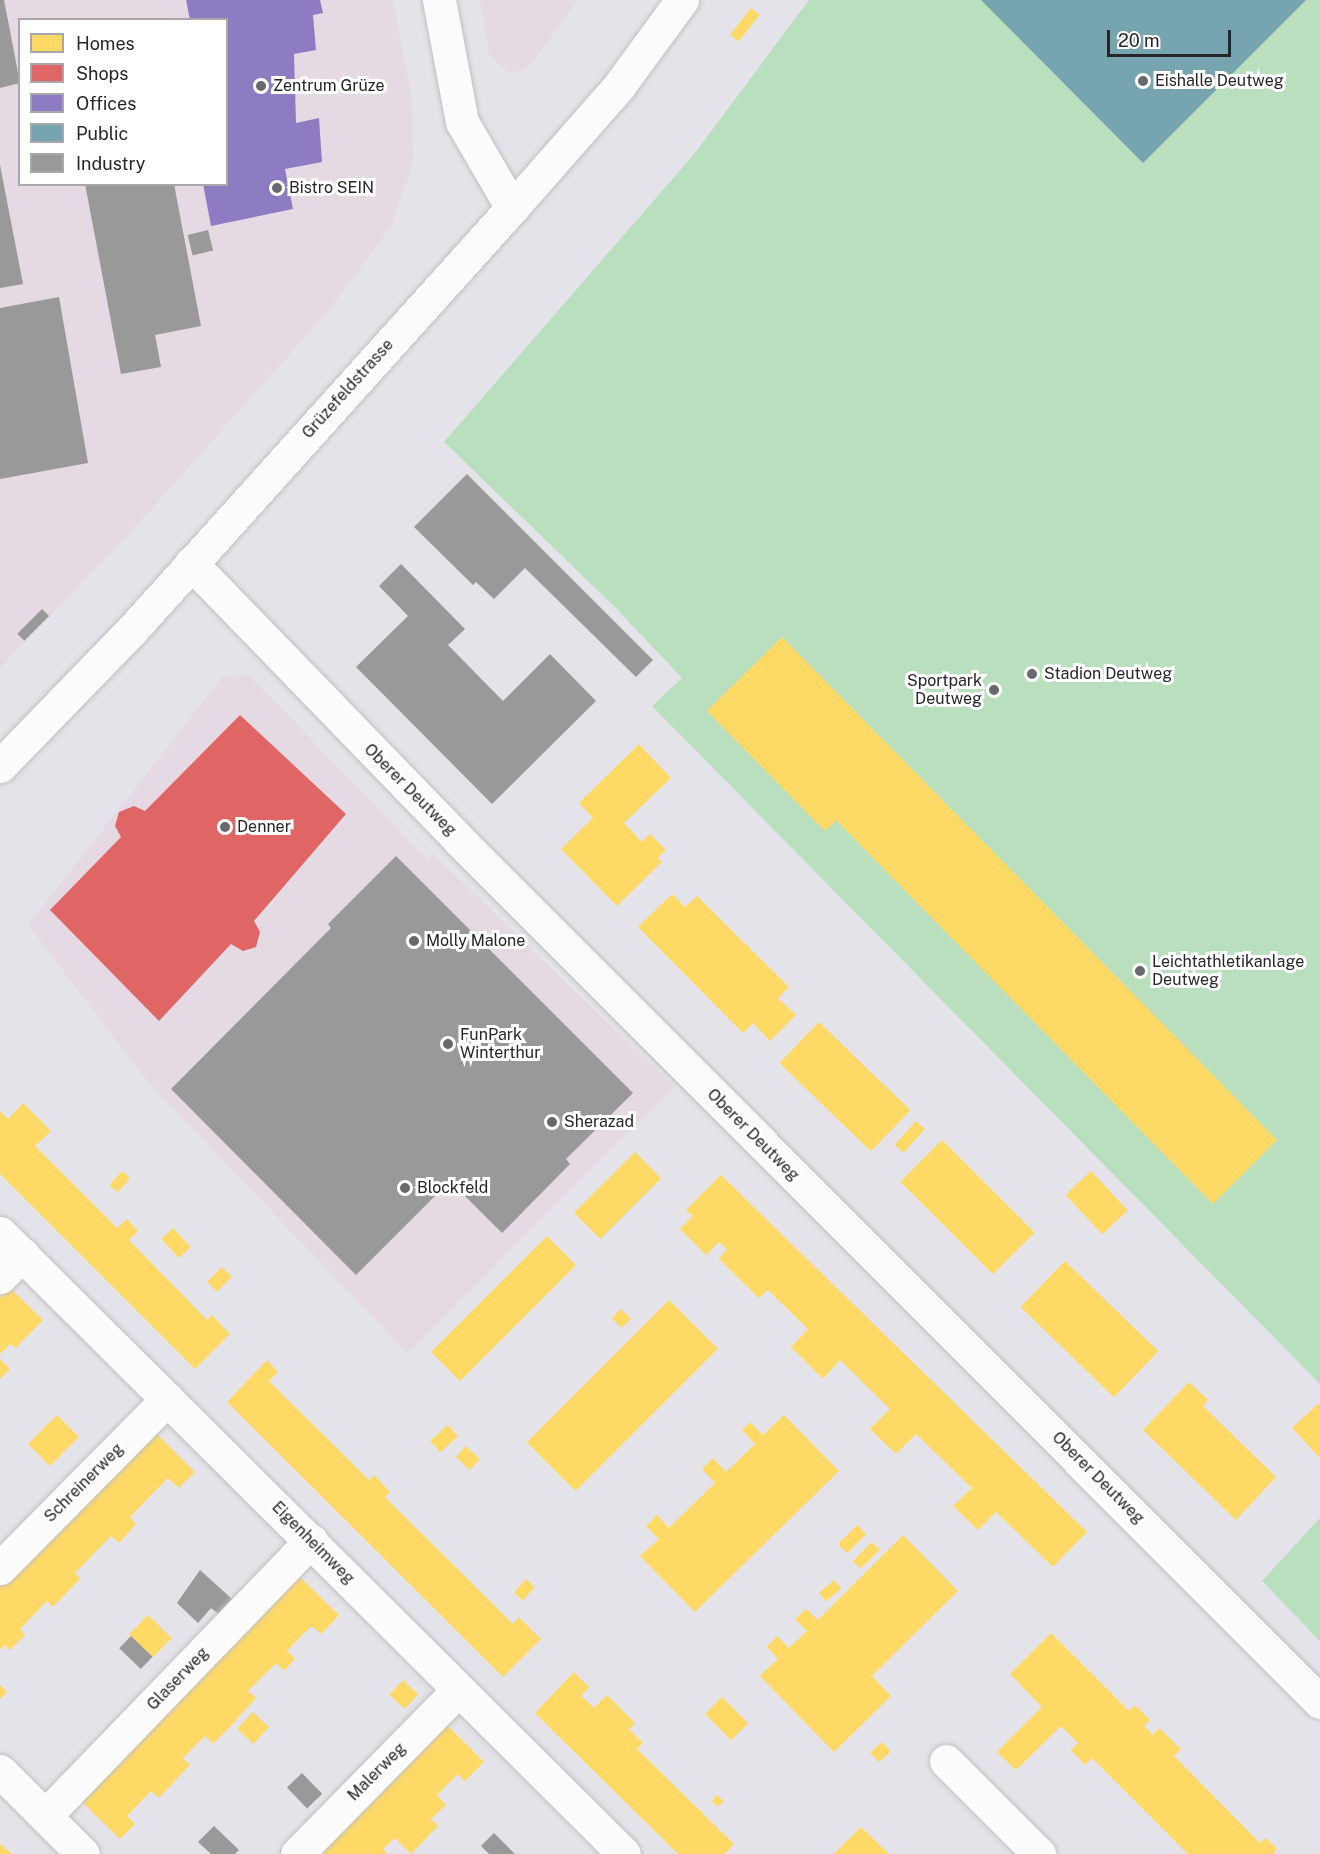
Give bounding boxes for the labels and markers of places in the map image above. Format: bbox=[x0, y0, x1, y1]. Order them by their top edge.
place label: Eishalle Deutweg bbox=[1155, 71, 1284, 91]
marker: Eishalle Deutweg bbox=[1136, 74, 1150, 88]
place label: Zentrum Grüze bbox=[273, 76, 384, 96]
marker: Zentrum Grüze bbox=[254, 79, 268, 93]
place label: Bistro SEIN bbox=[289, 178, 374, 198]
marker: Bistro SEIN bbox=[270, 181, 284, 195]
place label: Stadion Deutweg bbox=[1044, 664, 1172, 684]
marker: Stadion Deutweg bbox=[1025, 667, 1039, 681]
place label: Sportpark Deutweg bbox=[907, 671, 982, 709]
marker: Sportpark Deutweg bbox=[987, 683, 1001, 697]
place label: Denner bbox=[237, 817, 291, 837]
marker: Denner bbox=[218, 820, 232, 834]
place label: Molly Malone bbox=[426, 931, 525, 951]
marker: Molly Malone bbox=[407, 934, 421, 948]
place label: Leichtathletikanlage Deutweg bbox=[1152, 952, 1304, 990]
marker: Leichtathletikanlage Deutweg bbox=[1133, 964, 1147, 978]
place label: FunPark Winterthur bbox=[460, 1025, 540, 1063]
marker: FunPark Winterthur bbox=[441, 1037, 455, 1051]
place label: Sherazad bbox=[564, 1112, 634, 1132]
marker: Sherazad bbox=[545, 1115, 559, 1129]
place label: Blockfeld bbox=[417, 1178, 488, 1198]
marker: Blockfeld bbox=[398, 1181, 412, 1195]

